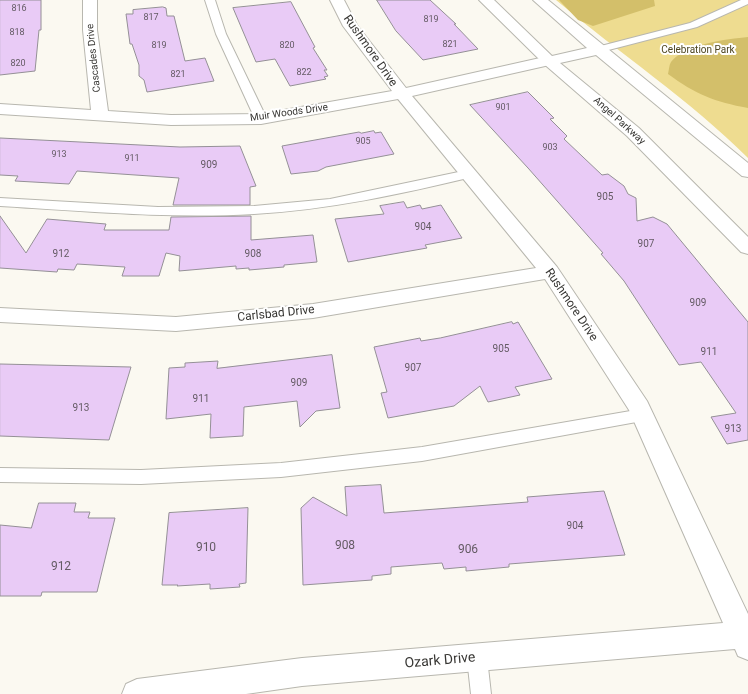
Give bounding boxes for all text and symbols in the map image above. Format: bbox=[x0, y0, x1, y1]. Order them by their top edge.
house number: 816 bbox=[11, 4, 27, 14]
street label: Rushmore Drive bbox=[340, 12, 400, 90]
house number: 817 bbox=[143, 13, 159, 23]
house number: 819 bbox=[423, 15, 439, 25]
street label: Cascades Drive bbox=[84, 23, 104, 93]
house number: 818 bbox=[9, 28, 25, 38]
house number: 821 bbox=[442, 40, 458, 50]
house number: 819 bbox=[151, 41, 167, 51]
house number: 820 bbox=[279, 41, 295, 51]
park label: Celebration Park bbox=[661, 44, 735, 56]
house number: 820 bbox=[10, 59, 26, 69]
house number: 822 bbox=[296, 68, 312, 78]
house number: 821 bbox=[170, 70, 186, 80]
street label: Angel Parkway bbox=[591, 95, 647, 147]
street label: Muir Woods Drive bbox=[249, 102, 329, 124]
house number: 901 bbox=[495, 103, 511, 113]
house number: 905 bbox=[355, 137, 371, 147]
house number: 903 bbox=[542, 143, 558, 153]
house number: 913 bbox=[51, 150, 67, 160]
house number: 911 bbox=[124, 154, 140, 164]
house number: 909 bbox=[201, 159, 217, 171]
house number: 905 bbox=[597, 191, 613, 203]
house number: 904 bbox=[415, 221, 431, 233]
house number: 907 bbox=[638, 238, 654, 250]
house number: 912 bbox=[53, 248, 69, 260]
house number: 908 bbox=[245, 248, 261, 260]
street label: Rushmore Drive bbox=[541, 266, 601, 344]
house number: 909 bbox=[690, 297, 706, 309]
street label: Carlsbad Drive bbox=[237, 303, 315, 325]
house number: 905 bbox=[493, 343, 509, 355]
house number: 911 bbox=[701, 346, 717, 358]
house number: 907 bbox=[405, 362, 421, 374]
house number: 909 bbox=[291, 377, 307, 389]
house number: 911 bbox=[193, 393, 209, 405]
house number: 913 bbox=[73, 402, 89, 414]
house number: 913 bbox=[725, 423, 741, 435]
house number: 904 bbox=[567, 520, 583, 532]
house number: 908 bbox=[335, 539, 355, 553]
house number: 910 bbox=[196, 541, 216, 555]
house number: 906 bbox=[458, 543, 478, 557]
house number: 912 bbox=[51, 560, 71, 574]
street label: Ozark Drive bbox=[404, 650, 476, 672]

